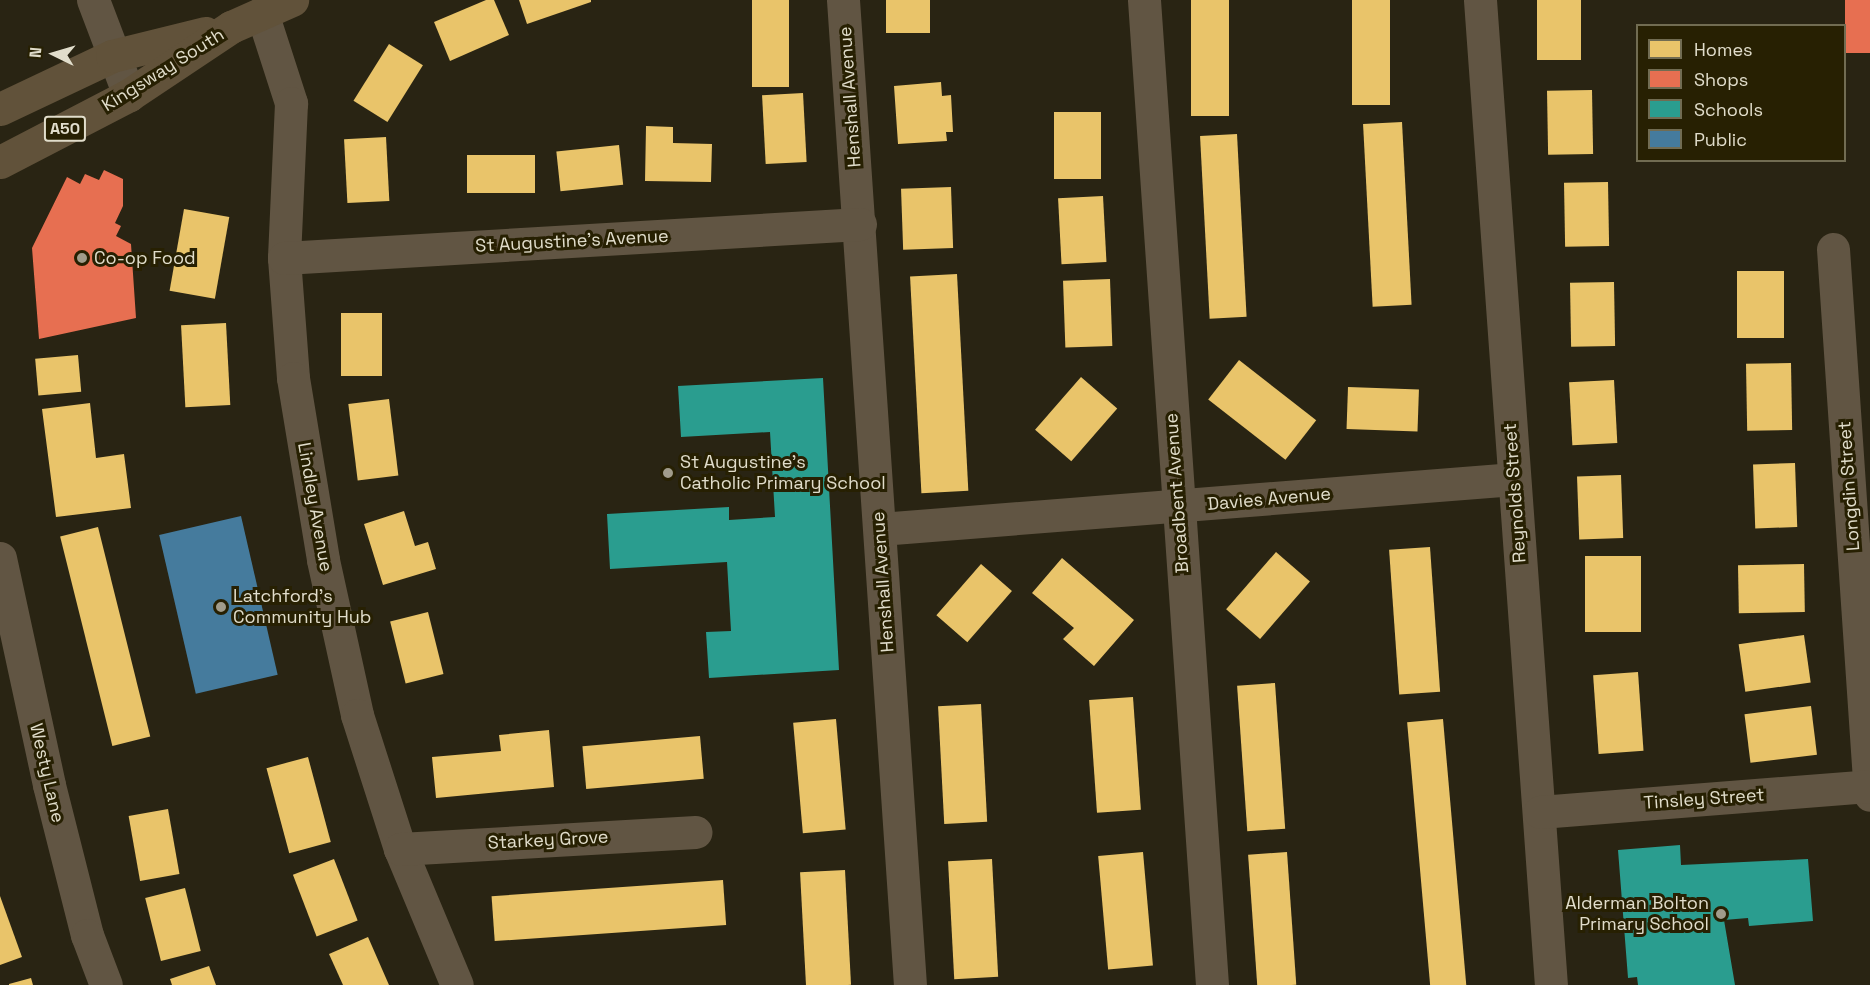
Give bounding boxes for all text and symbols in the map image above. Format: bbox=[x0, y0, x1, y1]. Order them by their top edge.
north arrow bbox=[24, 24, 84, 84]
street label: Kingsway South bbox=[98, 24, 228, 116]
legend bbox=[1636, 24, 1846, 162]
street label: Henshall Avenue bbox=[834, 26, 866, 168]
text: Homes bbox=[1694, 38, 1753, 61]
text: N bbox=[25, 46, 46, 59]
text: Shops bbox=[1694, 68, 1748, 91]
text: Schools bbox=[1694, 98, 1763, 121]
road number: A50 bbox=[42, 116, 88, 142]
text: Public bbox=[1694, 128, 1747, 151]
street label: St Augustine's Avenue bbox=[475, 225, 669, 257]
place label: Co-op Food bbox=[94, 247, 196, 269]
marker: Co-op Food bbox=[75, 251, 89, 265]
street label: Broadbent Avenue bbox=[1161, 412, 1193, 574]
street label: Longdin Street bbox=[1834, 420, 1864, 552]
street label: Reynolds Street bbox=[1499, 422, 1531, 564]
street label: Lindley Avenue bbox=[293, 441, 337, 573]
place label: St Augustine's Catholic Primary School bbox=[680, 452, 886, 494]
marker: St Augustine's Catholic Primary School bbox=[661, 466, 675, 480]
street label: Davies Avenue bbox=[1206, 483, 1332, 515]
street label: Henshall Avenue bbox=[867, 511, 899, 653]
place label: Latchford's Community Hub bbox=[233, 586, 371, 628]
marker: Latchford's Community Hub bbox=[214, 600, 228, 614]
street label: Westy Lane bbox=[25, 721, 69, 825]
street label: Tinsley Street bbox=[1643, 784, 1765, 814]
street label: Starkey Grove bbox=[487, 826, 609, 854]
place label: Alderman Bolton Primary School bbox=[1565, 893, 1709, 936]
marker: Alderman Bolton Primary School bbox=[1714, 907, 1728, 921]

